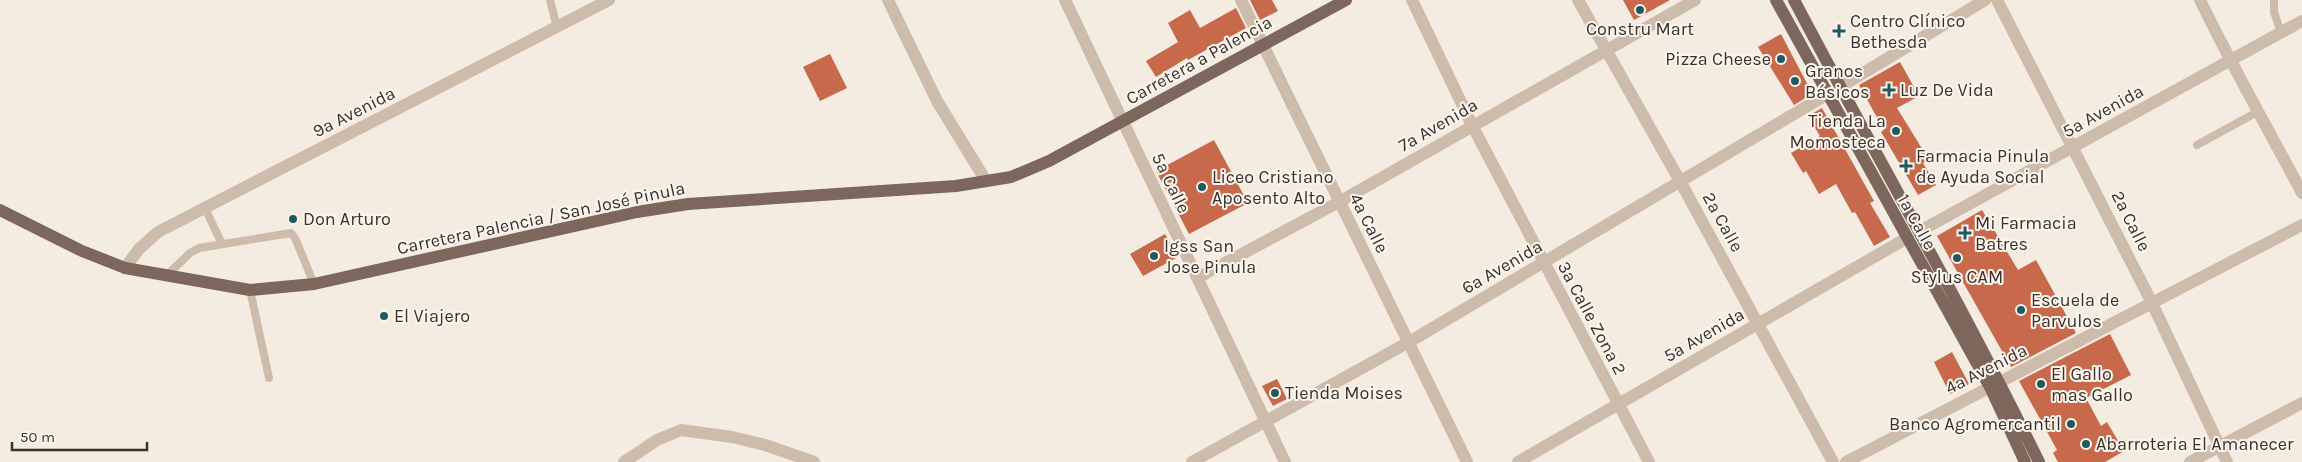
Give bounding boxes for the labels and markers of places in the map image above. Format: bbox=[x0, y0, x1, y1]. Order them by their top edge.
marker: Constru Mart bbox=[1634, 4, 1646, 16]
place label: Centro Clínico Bethesda bbox=[1850, 10, 1965, 53]
place label: Constru Mart bbox=[1586, 18, 1694, 40]
marker: Centro Clínico Bethesda bbox=[1832, 24, 1846, 38]
place label: Pizza Cheese bbox=[1665, 48, 1771, 70]
marker: Pizza Cheese bbox=[1775, 53, 1787, 65]
place label: Granos Básicos bbox=[1805, 60, 1870, 103]
marker: Granos Básicos bbox=[1789, 75, 1801, 87]
place label: Luz De Vida bbox=[1900, 79, 1994, 101]
marker: Luz De Vida bbox=[1882, 83, 1896, 97]
place label: Tienda La Momosteca bbox=[1790, 110, 1886, 153]
marker: Tienda La Momosteca bbox=[1890, 125, 1902, 137]
place label: Farmacia Pinula de Ayuda Social bbox=[1916, 145, 2049, 188]
marker: Farmacia Pinula de Ayuda Social bbox=[1900, 160, 1912, 172]
place label: Liceo Cristiano Aposento Alto bbox=[1212, 166, 1334, 209]
marker: Liceo Cristiano Aposento Alto bbox=[1196, 181, 1208, 193]
place label: Don Arturo bbox=[303, 208, 391, 230]
place label: Mi Farmacia Batres bbox=[1975, 212, 2077, 255]
marker: Don Arturo bbox=[287, 213, 299, 225]
marker: Mi Farmacia Batres bbox=[1959, 227, 1971, 239]
place label: Igss San Jose Pinula bbox=[1164, 235, 1256, 278]
marker: Igss San Jose Pinula bbox=[1148, 250, 1160, 262]
marker: Stylus CAM bbox=[1951, 252, 1963, 264]
place label: Stylus CAM bbox=[1911, 266, 2003, 288]
place label: Escuela de Parvulos bbox=[2031, 289, 2119, 332]
marker: Escuela de Parvulos bbox=[2015, 304, 2027, 316]
place label: El Viajero bbox=[394, 305, 470, 327]
marker: El Viajero bbox=[378, 310, 390, 322]
place label: El Gallo mas Gallo bbox=[2051, 363, 2133, 406]
marker: El Gallo mas Gallo bbox=[2035, 378, 2047, 390]
place label: Tienda Moises bbox=[1285, 382, 1403, 404]
marker: Tienda Moises bbox=[1269, 387, 1281, 399]
place label: Banco Agromercantil bbox=[1889, 413, 2061, 435]
marker: Banco Agromercantil bbox=[2065, 418, 2077, 430]
place label: Abarroteria El Amanecer bbox=[2096, 433, 2294, 455]
marker: Abarroteria El Amanecer bbox=[2080, 438, 2092, 450]

